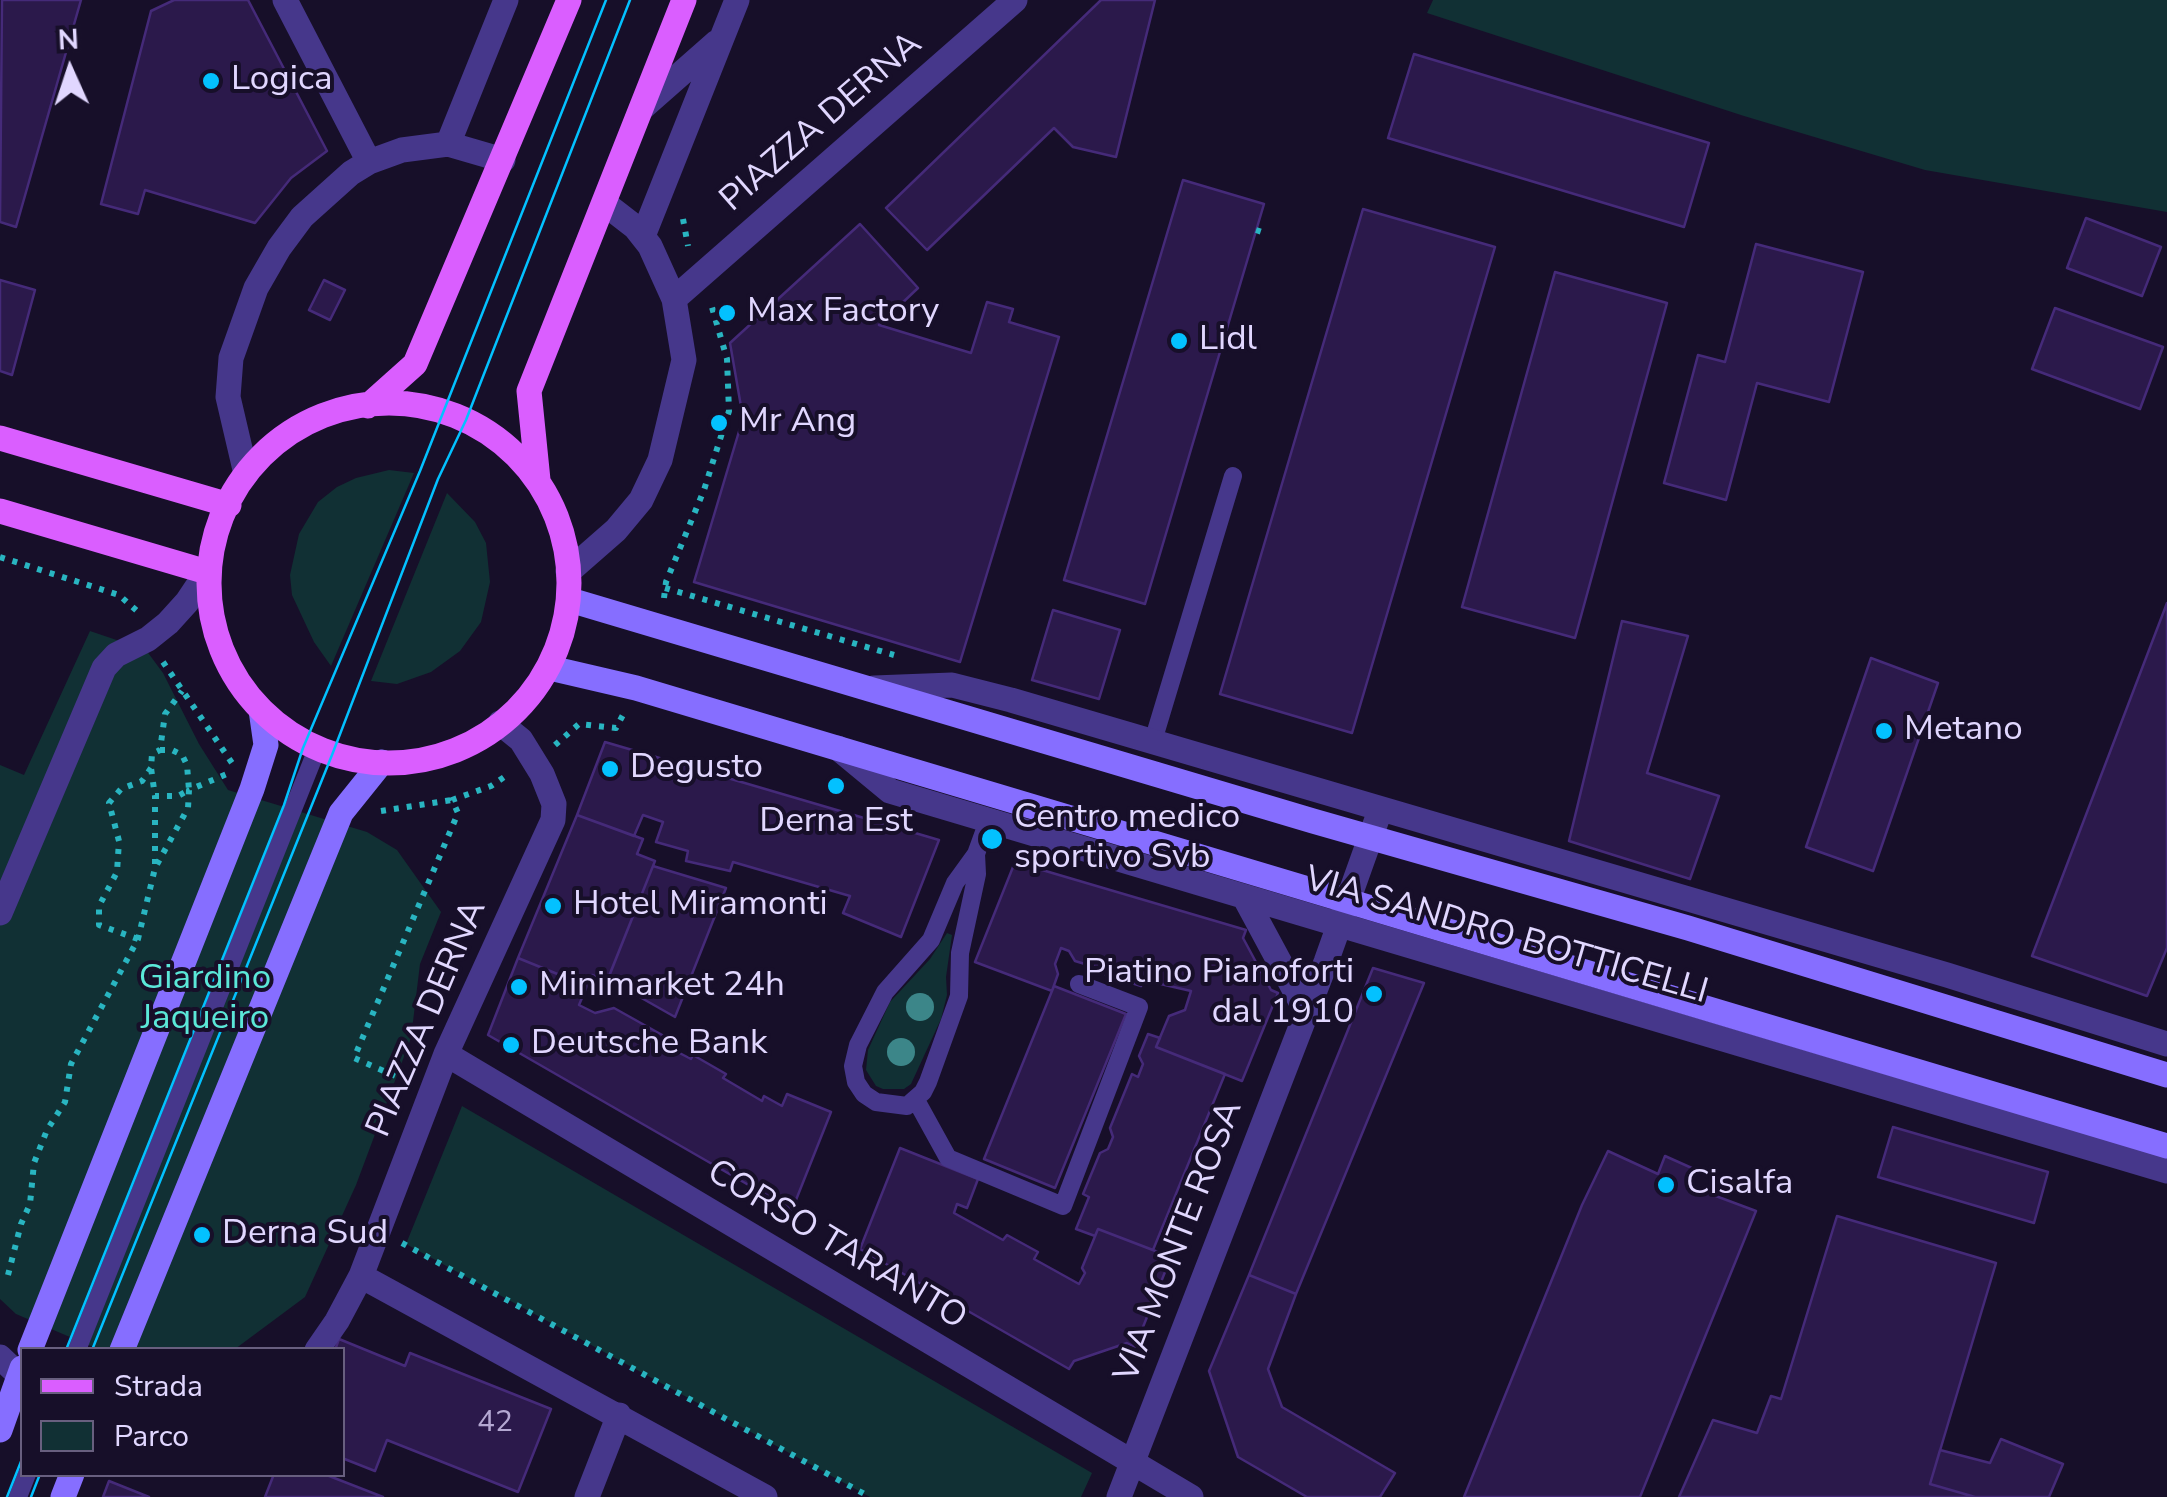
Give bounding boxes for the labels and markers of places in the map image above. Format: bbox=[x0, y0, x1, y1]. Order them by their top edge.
place label: Logica bbox=[231, 60, 333, 102]
marker: Logica bbox=[200, 70, 222, 92]
place label: Max Factory bbox=[747, 292, 939, 334]
marker: Max Factory bbox=[716, 302, 738, 324]
place label: Lidl bbox=[1199, 320, 1257, 362]
marker: Lidl bbox=[1168, 330, 1190, 352]
place label: Mr Ang bbox=[739, 402, 856, 444]
marker: Mr Ang bbox=[708, 412, 730, 434]
place label: Metano bbox=[1904, 710, 2023, 752]
marker: Metano bbox=[1873, 720, 1895, 742]
place label: Degusto bbox=[630, 748, 763, 790]
marker: Degusto bbox=[599, 758, 621, 780]
marker: Derna Est bbox=[825, 775, 847, 797]
place label: Centro medico sportivo Svb bbox=[1014, 798, 1240, 880]
place label: Derna Est bbox=[759, 802, 913, 844]
marker: Centro medico sportivo Svb bbox=[979, 826, 1005, 852]
place label: Hotel Miramonti bbox=[573, 885, 828, 927]
marker: Hotel Miramonti bbox=[542, 895, 564, 917]
place label: Piatino Pianoforti dal 1910 bbox=[1084, 953, 1354, 1035]
place label: Minimarket 24h bbox=[539, 966, 785, 1008]
marker: Minimarket 24h bbox=[508, 976, 530, 998]
marker: Piatino Pianoforti dal 1910 bbox=[1363, 983, 1385, 1005]
place label: Deutsche Bank bbox=[531, 1024, 768, 1066]
marker: Deutsche Bank bbox=[500, 1034, 522, 1056]
place label: Cisalfa bbox=[1686, 1164, 1793, 1206]
marker: Cisalfa bbox=[1655, 1174, 1677, 1196]
place label: Derna Sud bbox=[222, 1214, 388, 1256]
marker: Derna Sud bbox=[191, 1224, 213, 1246]

